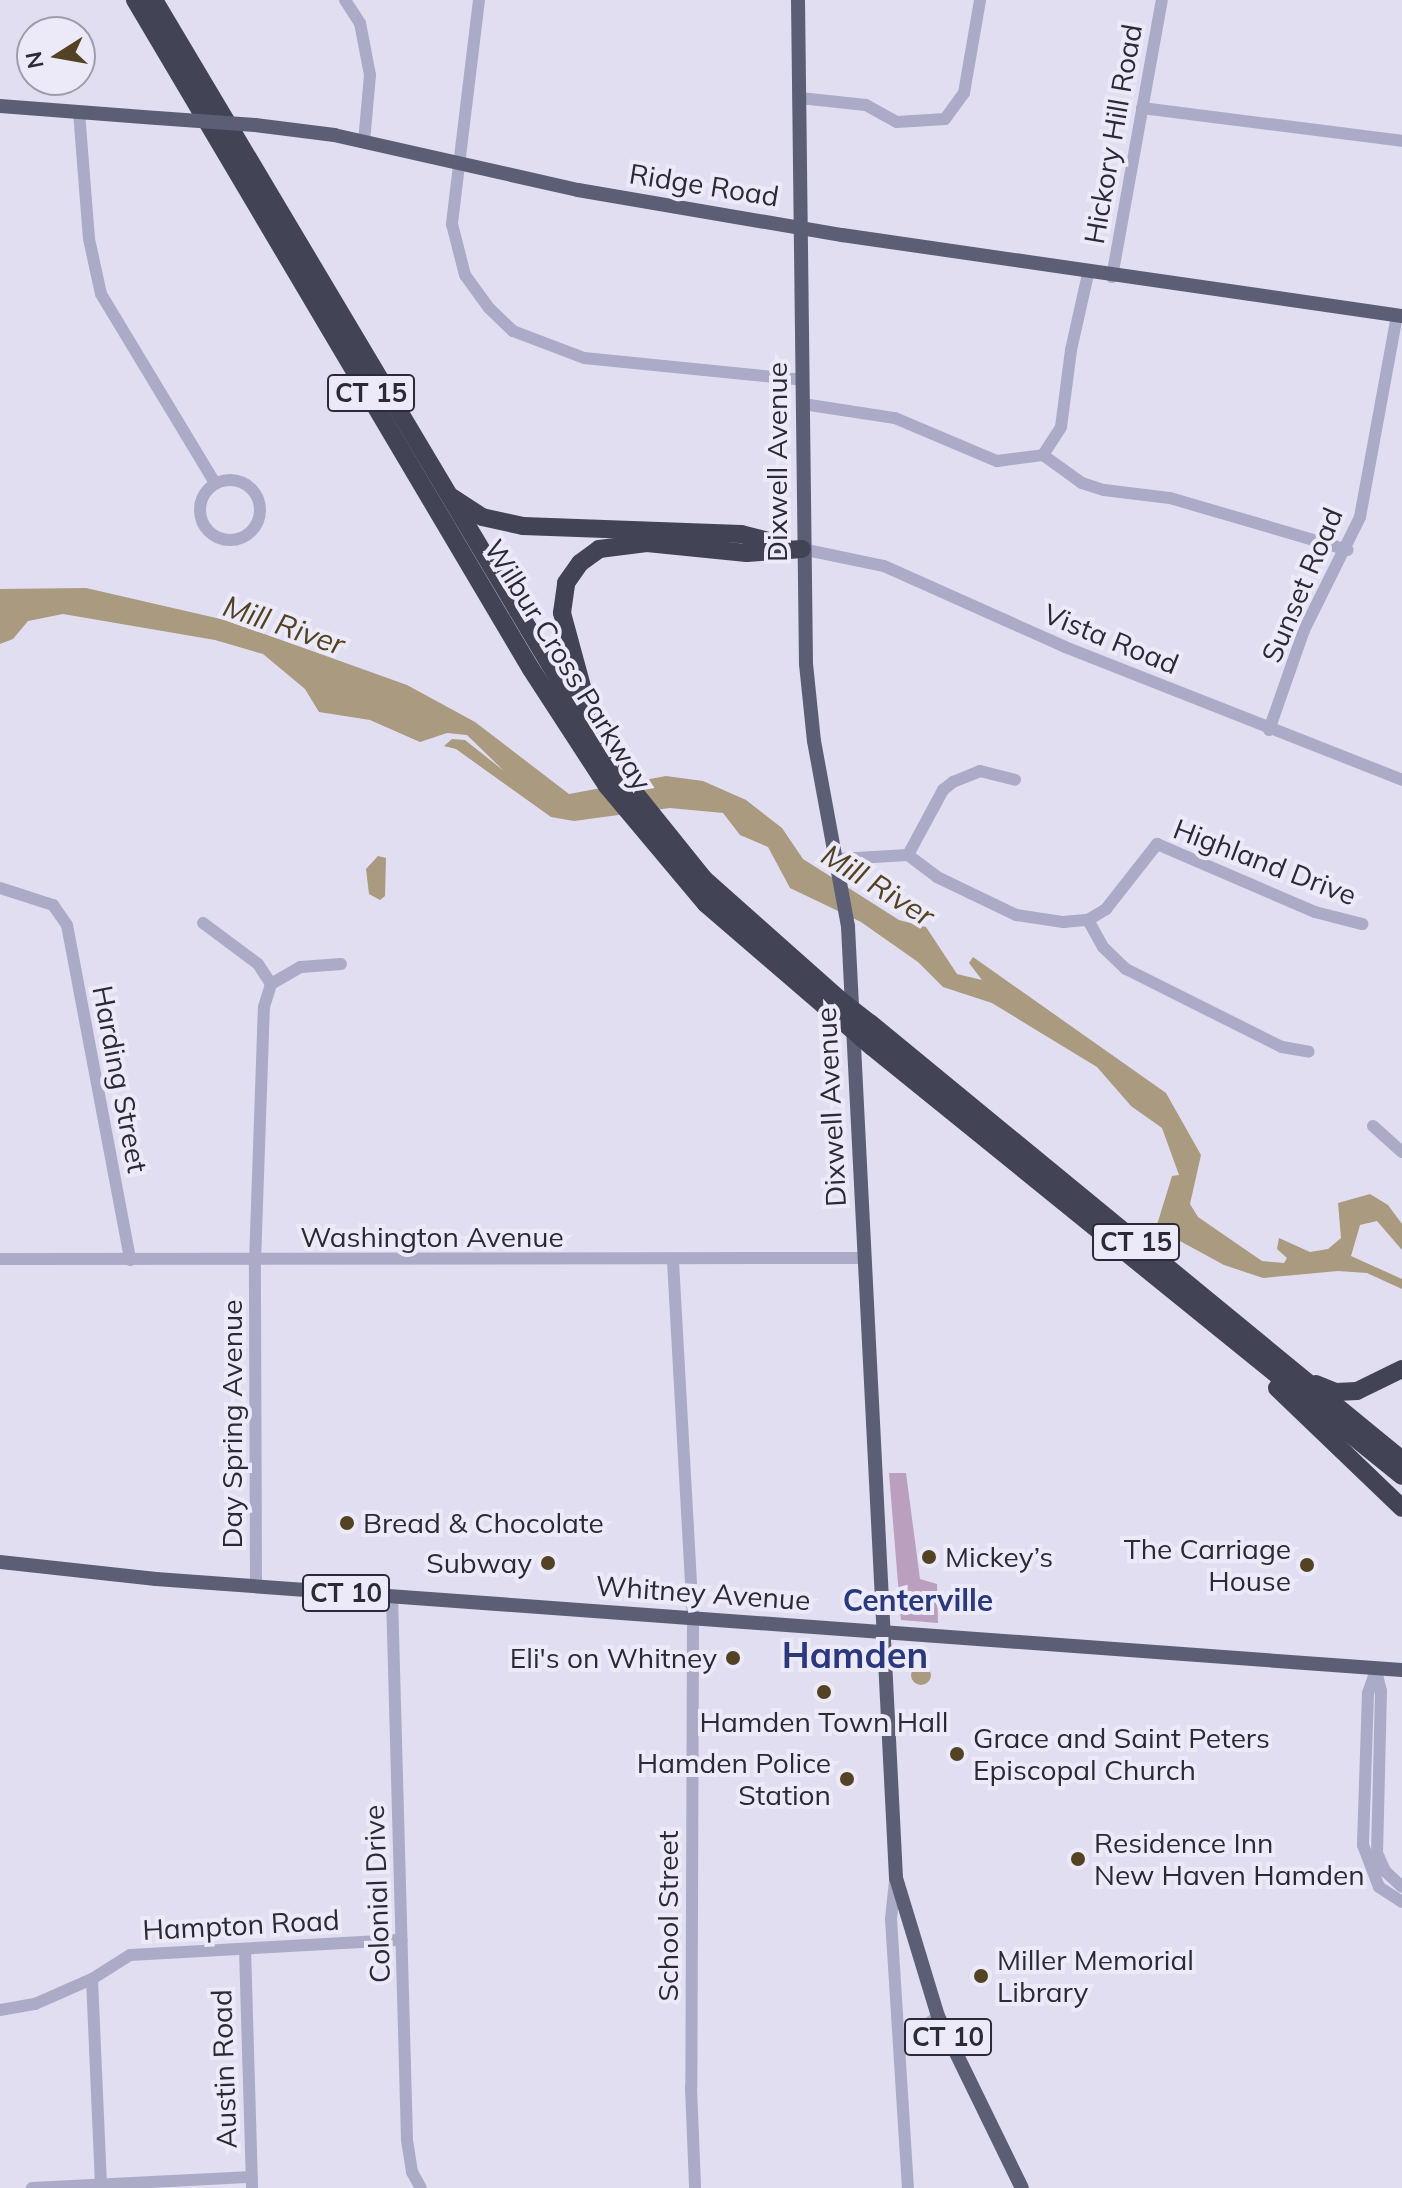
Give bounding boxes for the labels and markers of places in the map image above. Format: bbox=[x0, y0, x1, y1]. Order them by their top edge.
place label: Bread & Chocolate bbox=[363, 1506, 604, 1540]
marker: Bread & Chocolate bbox=[338, 1514, 356, 1532]
place label: The Carriage House bbox=[1124, 1532, 1291, 1598]
place label: Mickey’s bbox=[945, 1540, 1053, 1574]
place label: Subway bbox=[426, 1546, 532, 1580]
marker: Mickey’s bbox=[920, 1548, 938, 1566]
marker: Subway bbox=[539, 1554, 557, 1572]
marker: The Carriage House bbox=[1298, 1556, 1316, 1574]
place label: Eli's on Whitney bbox=[510, 1641, 717, 1675]
marker: Eli's on Whitney bbox=[724, 1649, 742, 1667]
marker: Hamden Town Hall bbox=[815, 1683, 833, 1701]
place label: Hamden Town Hall bbox=[700, 1705, 948, 1739]
place label: Grace and Saint Peters Episcopal Church bbox=[973, 1721, 1270, 1787]
marker: Grace and Saint Peters Episcopal Church bbox=[948, 1745, 966, 1763]
place label: Hamden Police Station bbox=[637, 1746, 831, 1812]
marker: Hamden Police Station bbox=[838, 1770, 856, 1788]
place label: Residence Inn New Haven Hamden bbox=[1094, 1826, 1365, 1892]
marker: Residence Inn New Haven Hamden bbox=[1069, 1850, 1087, 1868]
place label: Miller Memorial Library bbox=[997, 1943, 1194, 2009]
marker: Miller Memorial Library bbox=[972, 1967, 990, 1985]

